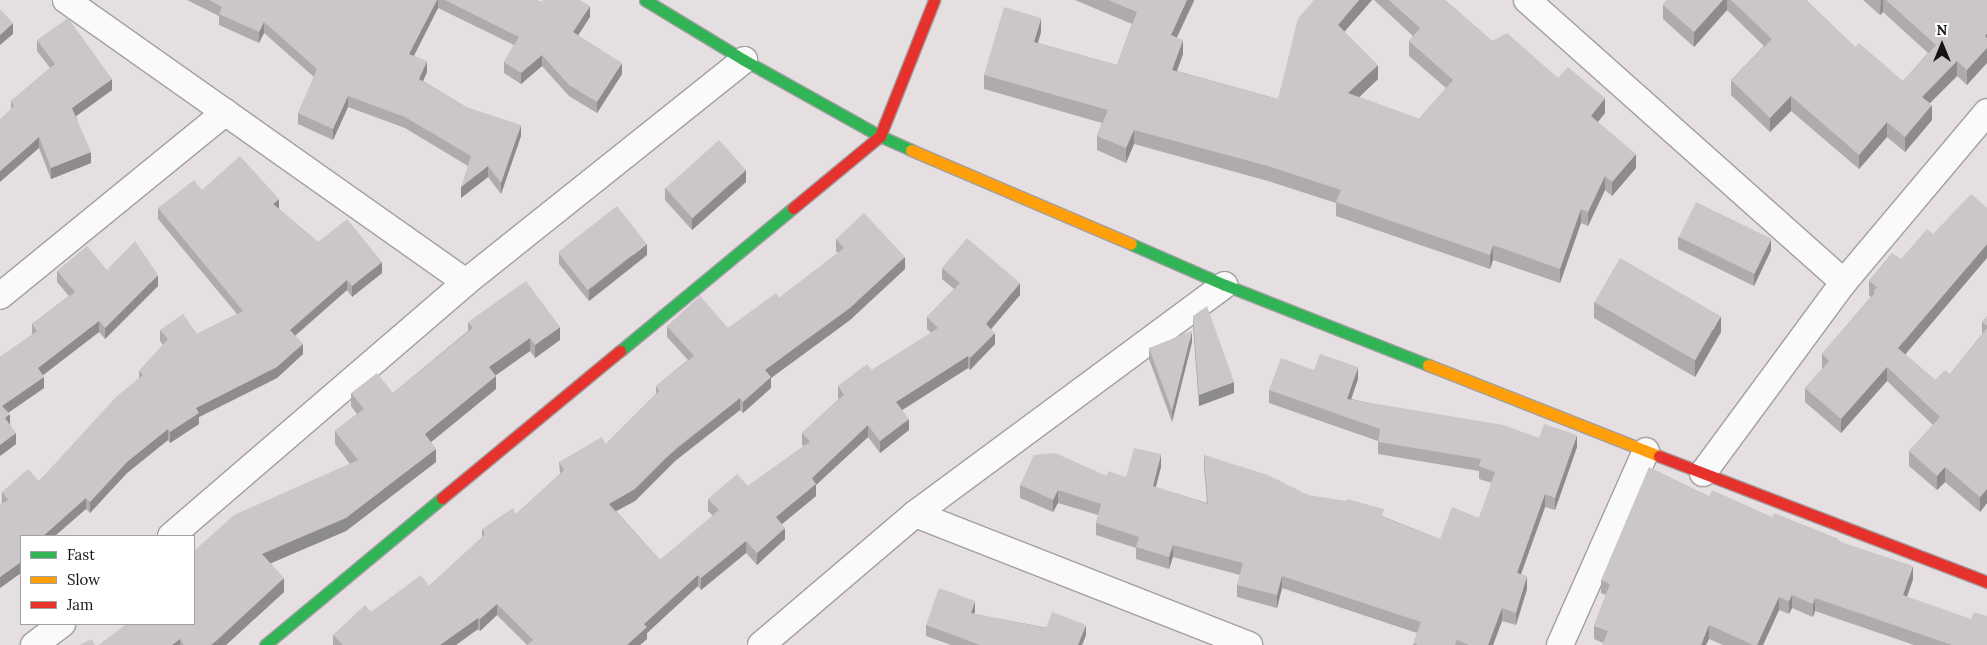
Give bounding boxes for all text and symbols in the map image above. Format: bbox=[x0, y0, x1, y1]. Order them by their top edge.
north arrow bbox=[1917, 20, 1967, 70]
text: N bbox=[1937, 21, 1947, 39]
legend bbox=[20, 535, 195, 625]
text: Fast bbox=[67, 545, 95, 564]
text: Slow bbox=[67, 570, 100, 589]
text: Jam bbox=[67, 595, 94, 614]

